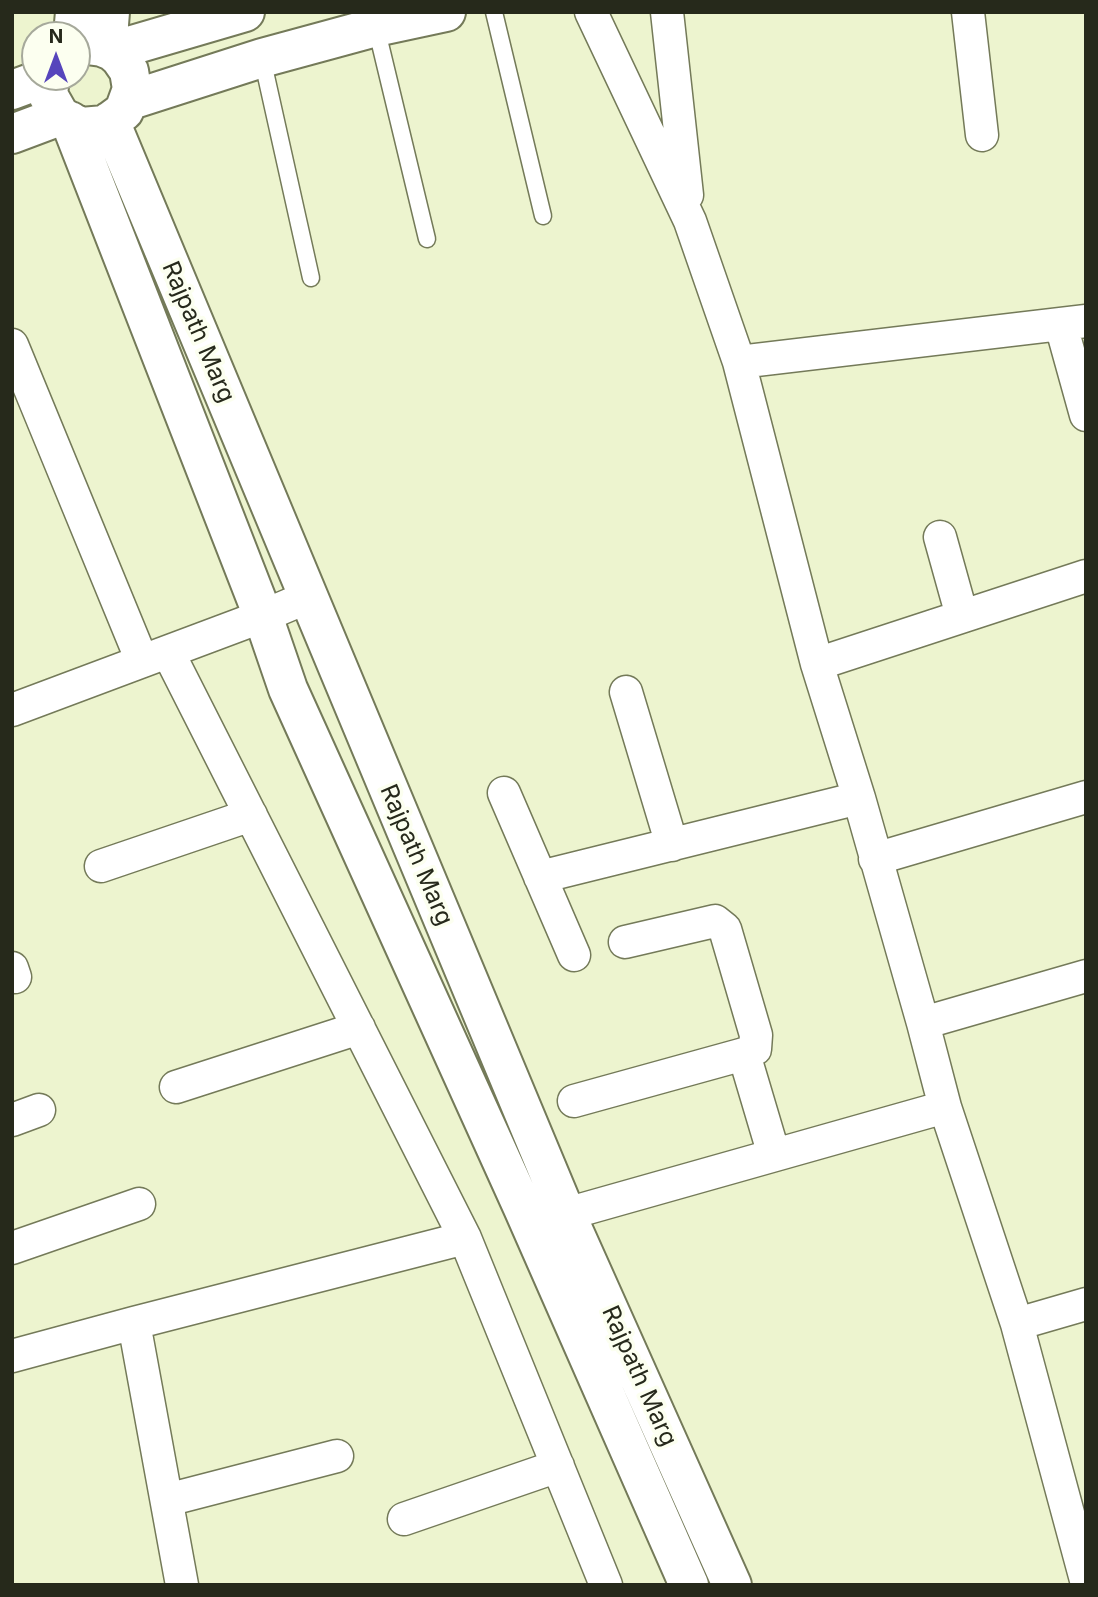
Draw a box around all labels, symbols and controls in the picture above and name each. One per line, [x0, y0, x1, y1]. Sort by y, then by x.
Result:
north arrow [21, 21, 91, 91]
text: N [49, 25, 63, 48]
street label: Rajpath Marg [155, 257, 241, 407]
street label: Rajpath Marg [373, 780, 459, 930]
street label: Rajpath Marg [595, 1301, 683, 1451]

